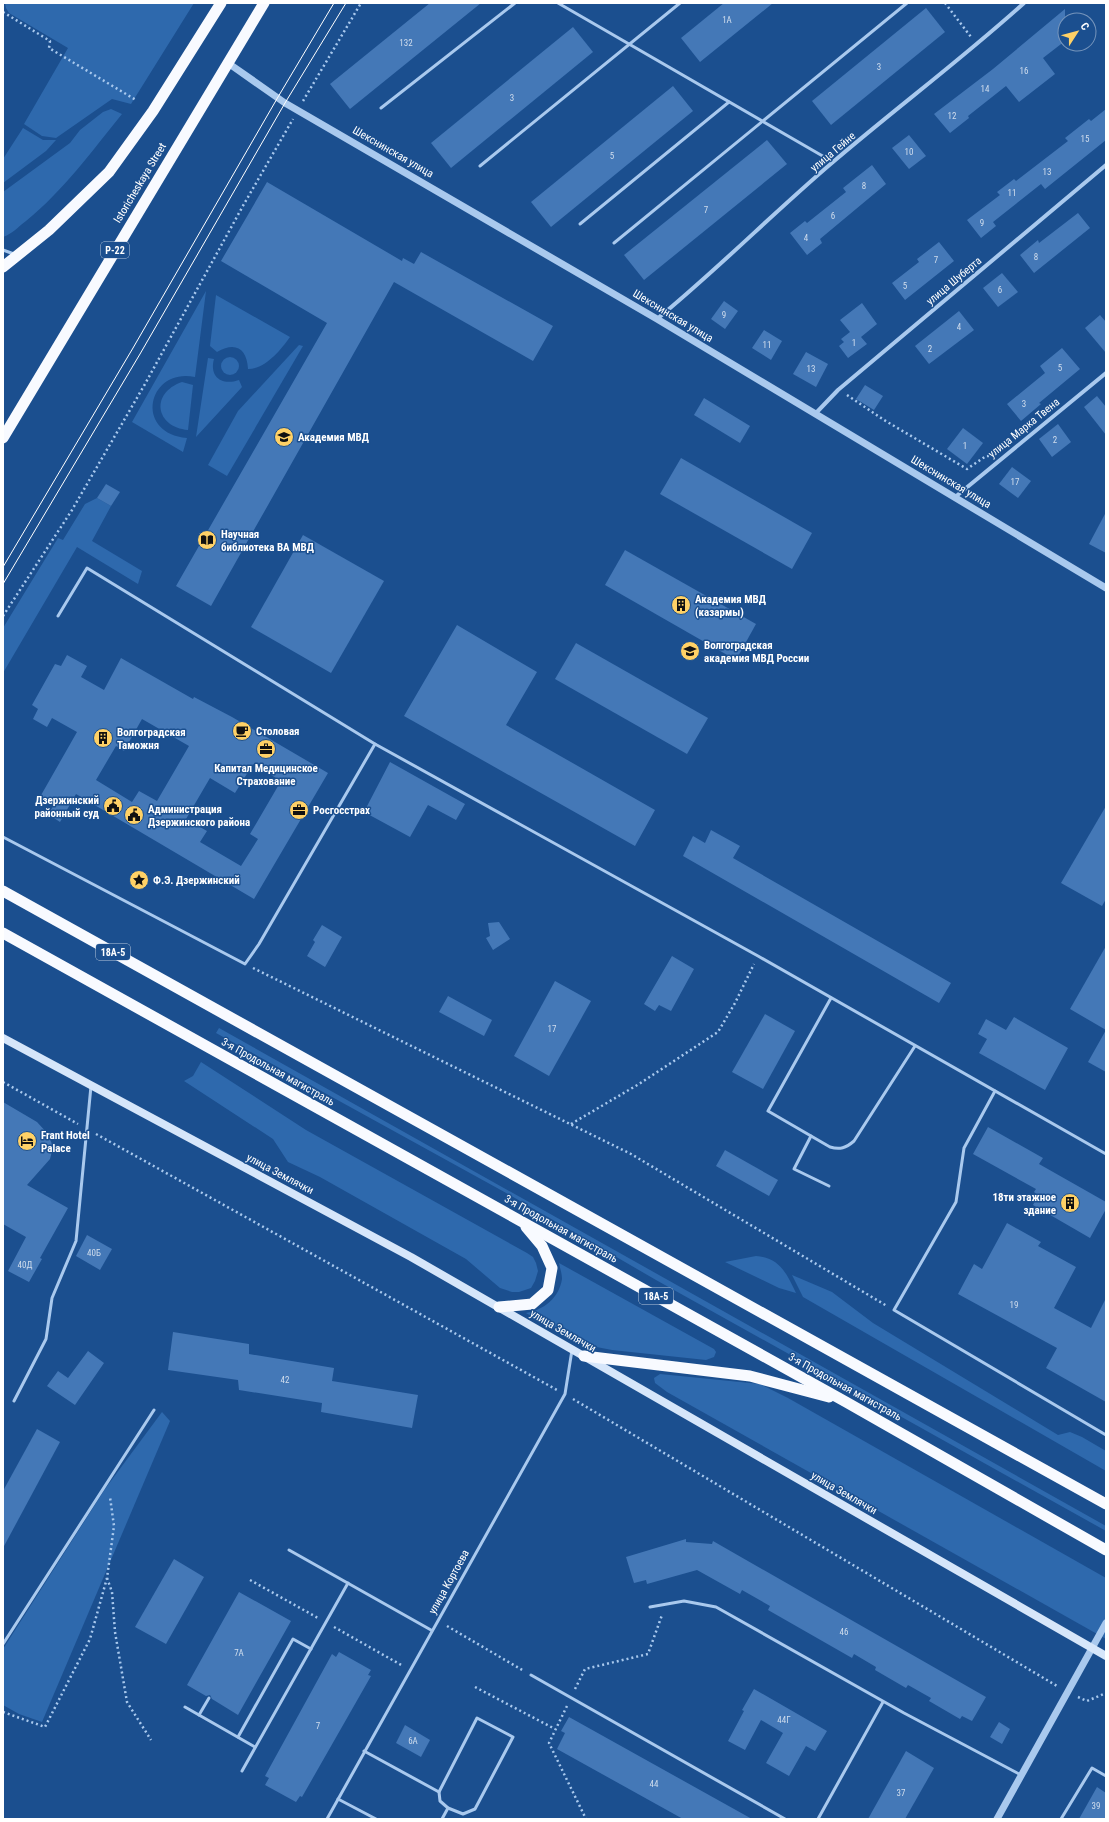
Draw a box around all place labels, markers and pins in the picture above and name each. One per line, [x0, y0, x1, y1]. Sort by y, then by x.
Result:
school or university icon: Академия МВД [273, 426, 295, 448]
place label: Академия МВД [298, 431, 370, 444]
place label: Научная библиотека ВА МВД [221, 528, 315, 554]
library icon: Научная библиотека ВА МВД [196, 529, 218, 551]
place label: Академия МВД (казармы) [695, 593, 767, 619]
building icon: Академия МВД (казармы) [670, 594, 692, 616]
place label: Волгоградская академия МВД России [704, 639, 809, 665]
school or university icon: Волгоградская академия МВД России [679, 640, 701, 662]
cafe icon: Столовая [231, 720, 253, 742]
place label: Столовая [256, 725, 300, 738]
place label: Волгоградская Таможня [117, 726, 186, 752]
building icon: Волгоградская Таможня [92, 727, 114, 749]
office icon: Капитал Медицинское Страхование [255, 738, 277, 760]
place label: Капитал Медицинское Страхование [214, 762, 318, 788]
place label: Дзержинский районный суд [34, 794, 99, 820]
public building icon: Дзержинский районный суд [102, 795, 124, 817]
office icon: Росгосстрах [288, 799, 310, 821]
place label: Администрация Дзержинского района [148, 803, 250, 829]
public building icon: Администрация Дзержинского района [123, 804, 145, 826]
place label: Росгосстрах [313, 804, 370, 817]
place icon: Ф.Э. Дзержинский [128, 869, 150, 891]
place label: Ф.Э. Дзержинский [153, 874, 240, 887]
place label: Frant Hotel Palace [41, 1129, 90, 1155]
hotel icon: Frant Hotel Palace [16, 1130, 38, 1152]
place label: 18ти этажное здание [993, 1191, 1056, 1217]
building icon: 18ти этажное здание [1059, 1192, 1081, 1214]

